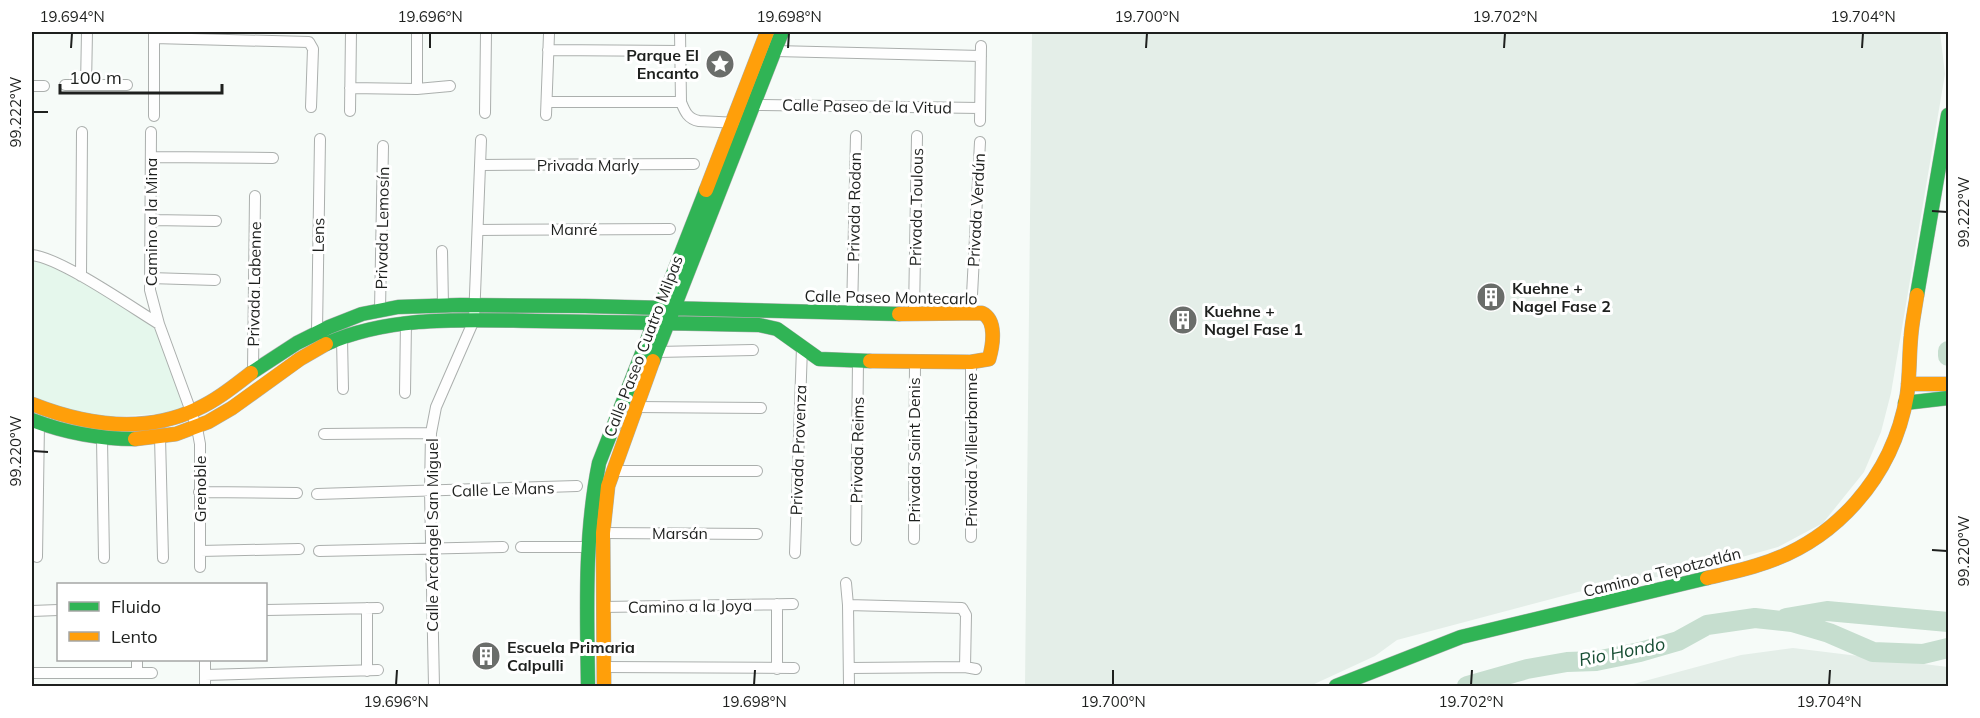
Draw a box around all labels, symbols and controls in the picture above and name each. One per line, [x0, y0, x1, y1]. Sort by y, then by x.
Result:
text: 19.694°N [39, 7, 105, 26]
text: 19.696°N [397, 7, 463, 26]
text: 19.698°N [756, 7, 822, 26]
text: 19.700°N [1114, 7, 1180, 26]
text: 19.702°N [1472, 7, 1538, 26]
text: 19.704°N [1830, 7, 1896, 26]
place label: Parque El Encanto [626, 45, 699, 83]
place icon: Parque El Encanto [704, 48, 736, 80]
scale bar [60, 57, 222, 95]
text: 100 m [69, 66, 122, 89]
text: 99.222°W [6, 76, 25, 147]
street label: Calle Paseo de la Vitud [782, 95, 952, 117]
street label: Privada Toulous [905, 148, 927, 266]
street label: Privada Rodan [843, 152, 865, 262]
street label: Privada Verdún [963, 153, 989, 267]
street label: Privada Marly [537, 155, 640, 175]
street label: Camino a la Mina [141, 158, 161, 286]
street label: Privada Lemosín [371, 166, 393, 290]
text: 99.222°W [1954, 176, 1973, 247]
street label: Lens [308, 217, 328, 253]
street label: Manré [550, 219, 598, 239]
street label: Privada Labenne [243, 221, 265, 347]
street label: Calle Paseo Cuatro Milpas [599, 252, 687, 440]
place label: Kuehne + Nagel Fase 2 [1512, 278, 1611, 316]
building icon: Kuehne + Nagel Fase 2 [1475, 281, 1507, 313]
street label: Calle Paseo Montecarlo [804, 285, 978, 309]
place label: Kuehne + Nagel Fase 1 [1204, 301, 1303, 339]
building icon: Kuehne + Nagel Fase 1 [1167, 304, 1199, 336]
street label: Privada Villeurbanne [961, 373, 981, 527]
street label: Privada Saint Denis [904, 377, 924, 523]
street label: Privada Provenza [786, 384, 810, 516]
street label: Privada Reims [846, 396, 868, 503]
text: 99.220°W [6, 415, 25, 486]
street label: Calle Arcángel San Miguel [422, 438, 442, 632]
street label: Grenoble [190, 456, 210, 522]
street label: Calle Le Mans [451, 477, 555, 501]
text: 99.220°W [1954, 515, 1973, 586]
street label: Marsán [652, 523, 708, 543]
street label: Camino a Tepotzotlán [1581, 543, 1743, 601]
legend [57, 583, 267, 661]
text: Fluido [111, 595, 161, 618]
street label: Camino a la Joya [628, 595, 752, 617]
text: Lento [111, 625, 158, 648]
water label: Rio Hondo [1577, 632, 1667, 671]
place label: Escuela Primaria Calpulli [507, 637, 635, 675]
building icon: Escuela Primaria Calpulli [470, 640, 502, 672]
text: 19.696°N [363, 692, 429, 711]
text: 19.698°N [721, 692, 787, 711]
text: 19.700°N [1080, 692, 1146, 711]
text: 19.702°N [1438, 692, 1504, 711]
text: 19.704°N [1796, 692, 1862, 711]

